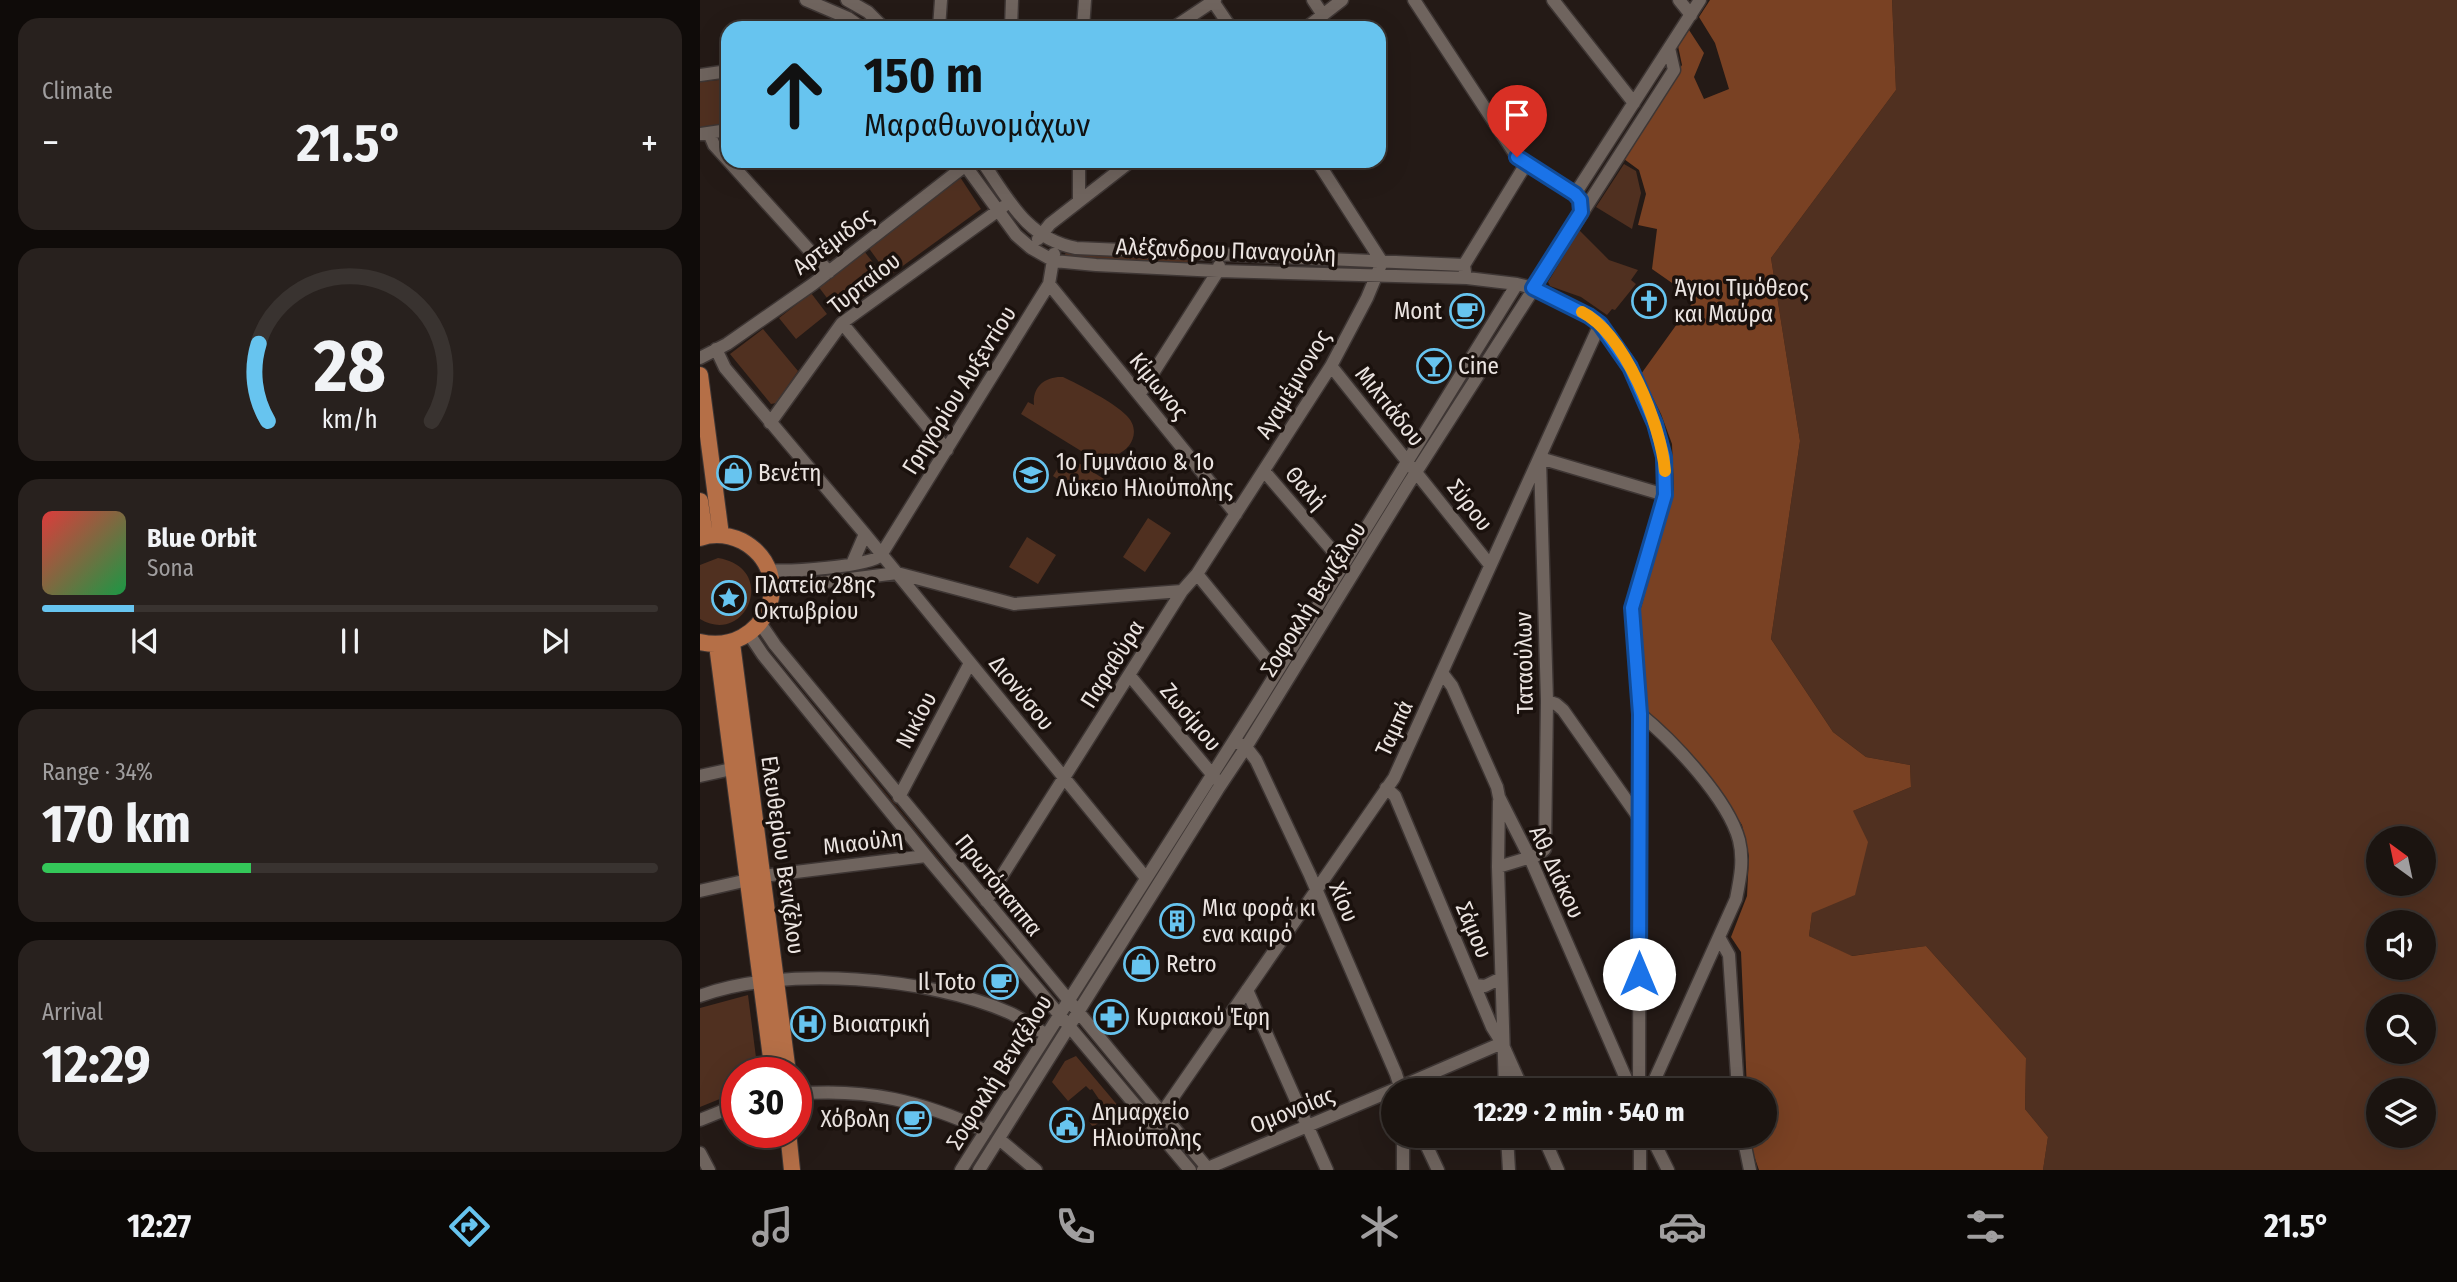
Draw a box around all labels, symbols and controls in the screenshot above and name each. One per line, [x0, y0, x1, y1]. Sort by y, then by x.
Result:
text: 150 m [864, 46, 983, 105]
icon: ahead [749, 49, 840, 140]
text: Climate [42, 77, 113, 105]
pin [1487, 85, 1547, 157]
icon: arrive [1498, 96, 1536, 134]
text: Μαραθωνομάχων [864, 106, 1090, 144]
text: 21.5° [296, 112, 403, 175]
text: − [42, 120, 59, 166]
text: + [641, 120, 658, 166]
street label: Αρτέμιδος [787, 201, 879, 280]
street label: Αλέξανδρου Παναγούλη [1115, 232, 1337, 268]
street label: Τυρταίου [822, 246, 906, 320]
place label: Άγιοι Τιμόθεος και Μαύρα [1674, 274, 1809, 328]
church icon: Άγιοι Τιμόθεος και Μαύρα [1630, 282, 1668, 320]
cafe icon: Mont [1448, 292, 1486, 330]
place label: Mont [1394, 297, 1442, 325]
street label: Γρηγορίου Αυξεντίου [896, 301, 1022, 479]
text: 28 [313, 323, 386, 410]
street label: Αγαμέμνονος [1250, 324, 1337, 444]
street label: Κίμωνος [1124, 347, 1195, 425]
bar icon: Cine [1415, 347, 1453, 385]
place label: Cine [1458, 352, 1499, 380]
street label: Μιλτιάδου [1349, 360, 1431, 452]
text: km/h [322, 404, 378, 434]
place label: 1ο Γυμνάσιο & 1ο Λύκειο Ηλιούπολης [1056, 448, 1233, 502]
shop icon: Βενέτη [715, 454, 753, 492]
school or university icon: 1ο Γυμνάσιο & 1ο Λύκειο Ηλιούπολης [1012, 456, 1050, 494]
place label: Βενέτη [758, 459, 822, 487]
street label: Θαλή [1279, 460, 1333, 516]
street label: Σύρου [1441, 474, 1499, 536]
street label: Σοφοκλή Βενιζέλου [1254, 516, 1372, 682]
text: Blue Orbit [147, 523, 257, 554]
text: Sona [147, 554, 194, 582]
place label: Πλατεία 28ης Οκτωβρίου [754, 571, 876, 625]
place icon: Πλατεία 28ης Οκτωβρίου [710, 579, 748, 617]
street label: Ταταούλων [1509, 612, 1539, 714]
street label: Παραθύρα [1074, 615, 1150, 713]
icon: previous [126, 622, 164, 660]
icon: pause [331, 622, 369, 660]
icon: next [536, 622, 574, 660]
street label: Διονύσου [983, 650, 1061, 736]
street label: Ζωσίμου [1154, 677, 1228, 757]
street label: Νικίου [889, 687, 943, 753]
street label: Ταμπά [1369, 696, 1419, 760]
street label: Ελευθερίου Βενιζέλου [755, 754, 811, 956]
text: Range · 34% [42, 758, 153, 786]
text: 170 km [42, 793, 191, 856]
street label: Αθ. Διάκου [1523, 821, 1591, 923]
street label: Μιαούλη [821, 823, 905, 861]
north arrow [2366, 826, 2436, 896]
map controls [2366, 826, 2436, 1148]
street label: Πρωτόπαππα [949, 828, 1049, 942]
street label: Χίου [1323, 878, 1365, 926]
place label: Μια φορά κι ενα καιρό [1202, 894, 1316, 948]
street label: Σάμου [1450, 898, 1498, 962]
building icon: Μια φορά κι ενα καιρό [1158, 902, 1196, 940]
button: sound [2366, 910, 2436, 980]
position arrow [1602, 937, 1676, 1011]
shop icon: Retro [1122, 945, 1160, 983]
place label: Retro [1166, 950, 1217, 978]
cafe icon: Il Toto [982, 963, 1020, 1001]
place label: Il Toto [918, 968, 976, 996]
street label: Σοφοκλή Βενιζέλου [940, 989, 1058, 1155]
button: search [2366, 994, 2436, 1064]
text: Arrival [42, 998, 103, 1026]
pharmacy icon: Κυριακού Έφη [1092, 998, 1130, 1036]
place label: Κυριακού Έφη [1136, 1003, 1270, 1031]
hospital icon: Βιοιατρική [789, 1005, 827, 1043]
place label: Βιοιατρική [832, 1010, 930, 1038]
text: 12:29 [42, 1033, 151, 1096]
speed limit sign: 30 [721, 1057, 812, 1148]
button: layers [2366, 1078, 2436, 1148]
street label: Ομονοίας [1246, 1080, 1338, 1140]
text: 12:29 · 2 min · 540 m [1473, 1097, 1685, 1128]
place label: Δημαρχείο Ηλιούπολης [1092, 1098, 1202, 1152]
cafe icon: Χόβολη [895, 1100, 933, 1138]
place label: Χόβολη [820, 1105, 890, 1133]
public building icon: Δημαρχείο Ηλιούπολης [1048, 1106, 1086, 1144]
icon: directions [445, 1202, 494, 1251]
icon: music [748, 1202, 797, 1251]
icon: phone [1051, 1202, 1100, 1251]
icon: climate [1355, 1202, 1404, 1251]
icon: car [1658, 1202, 1707, 1251]
icon: filters [1961, 1202, 2010, 1251]
text: 12:27 [127, 1207, 191, 1245]
text: 21.5° [2264, 1207, 2330, 1245]

